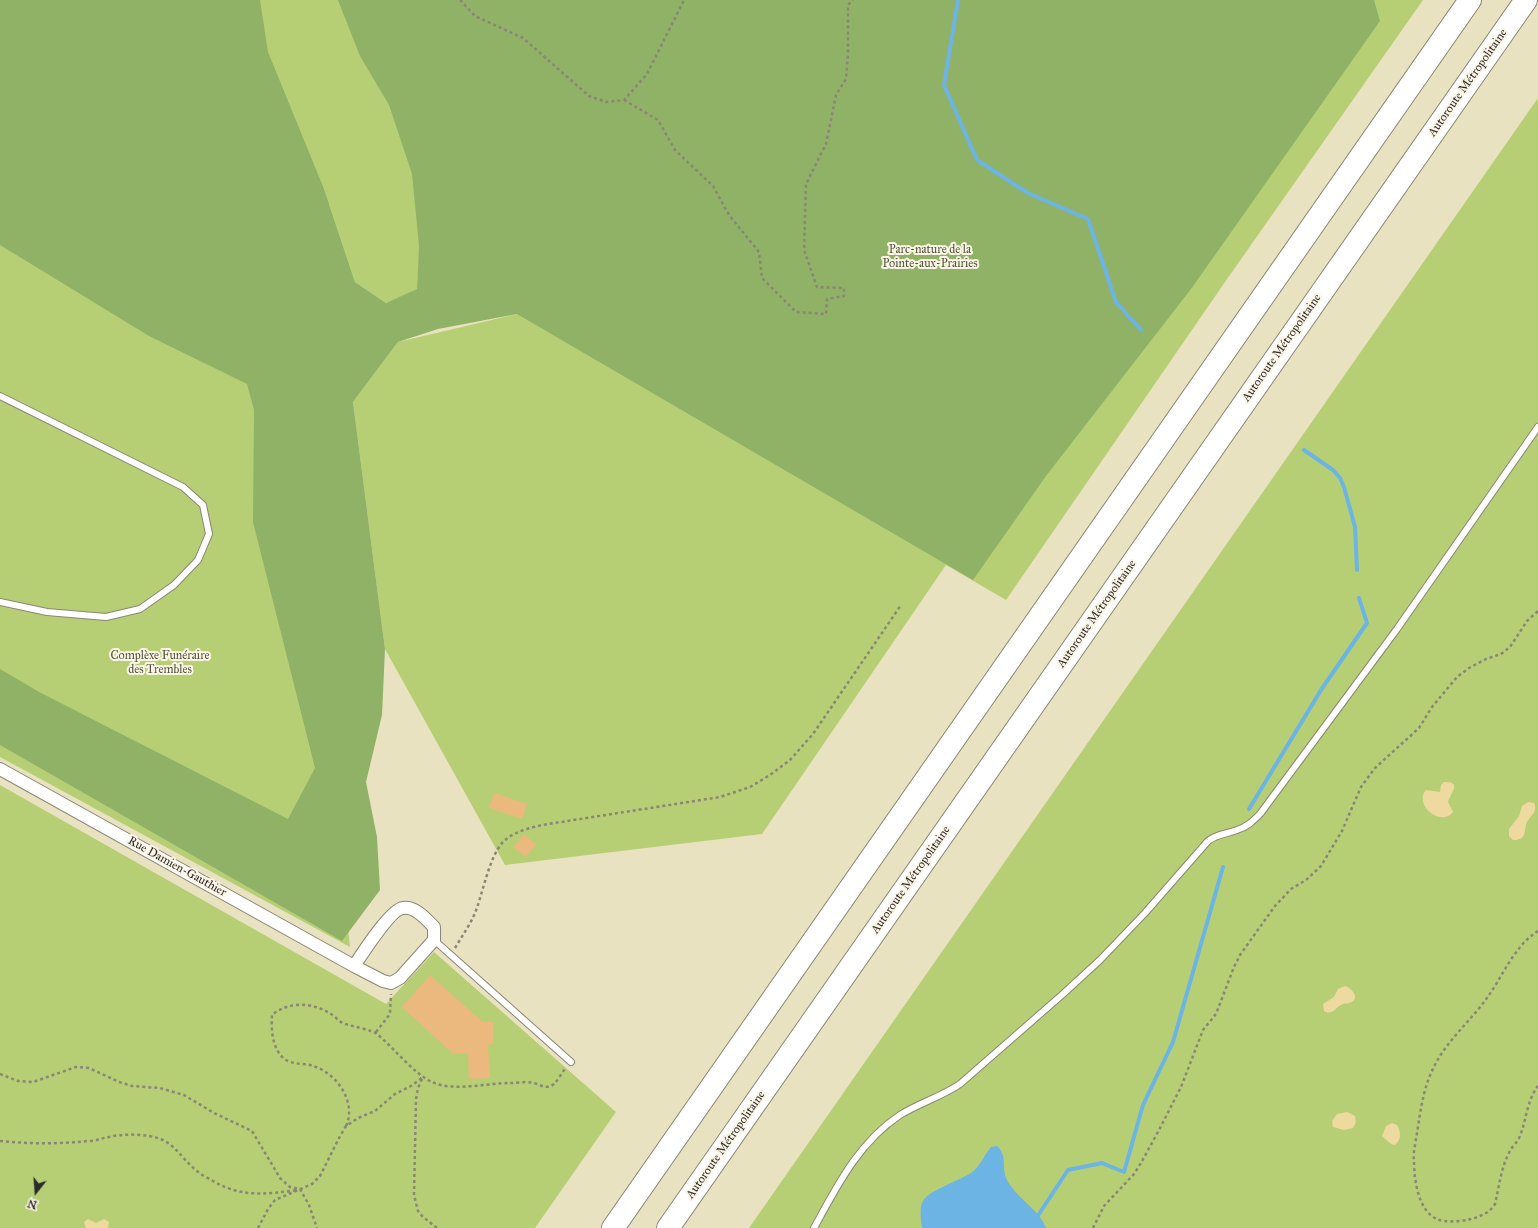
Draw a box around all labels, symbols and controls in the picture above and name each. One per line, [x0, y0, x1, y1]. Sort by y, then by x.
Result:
street label: Autoroute Métropolitaine [1425, 26, 1511, 140]
park label: Parc-nature de la Pointe-aux-Prairies [882, 243, 978, 271]
street label: Autoroute Métropolitaine [1239, 291, 1325, 405]
street label: Autoroute Métropolitaine [1054, 557, 1140, 671]
park label: Complèxe Funéraire des Trembles [110, 649, 210, 677]
street label: Autoroute Métropolitaine [868, 823, 954, 937]
street label: Rue Damien-Gauthier [125, 834, 229, 900]
street label: Autoroute Métropolitaine [683, 1088, 769, 1202]
north arrow [16, 1172, 56, 1212]
text: N [26, 1196, 39, 1212]

